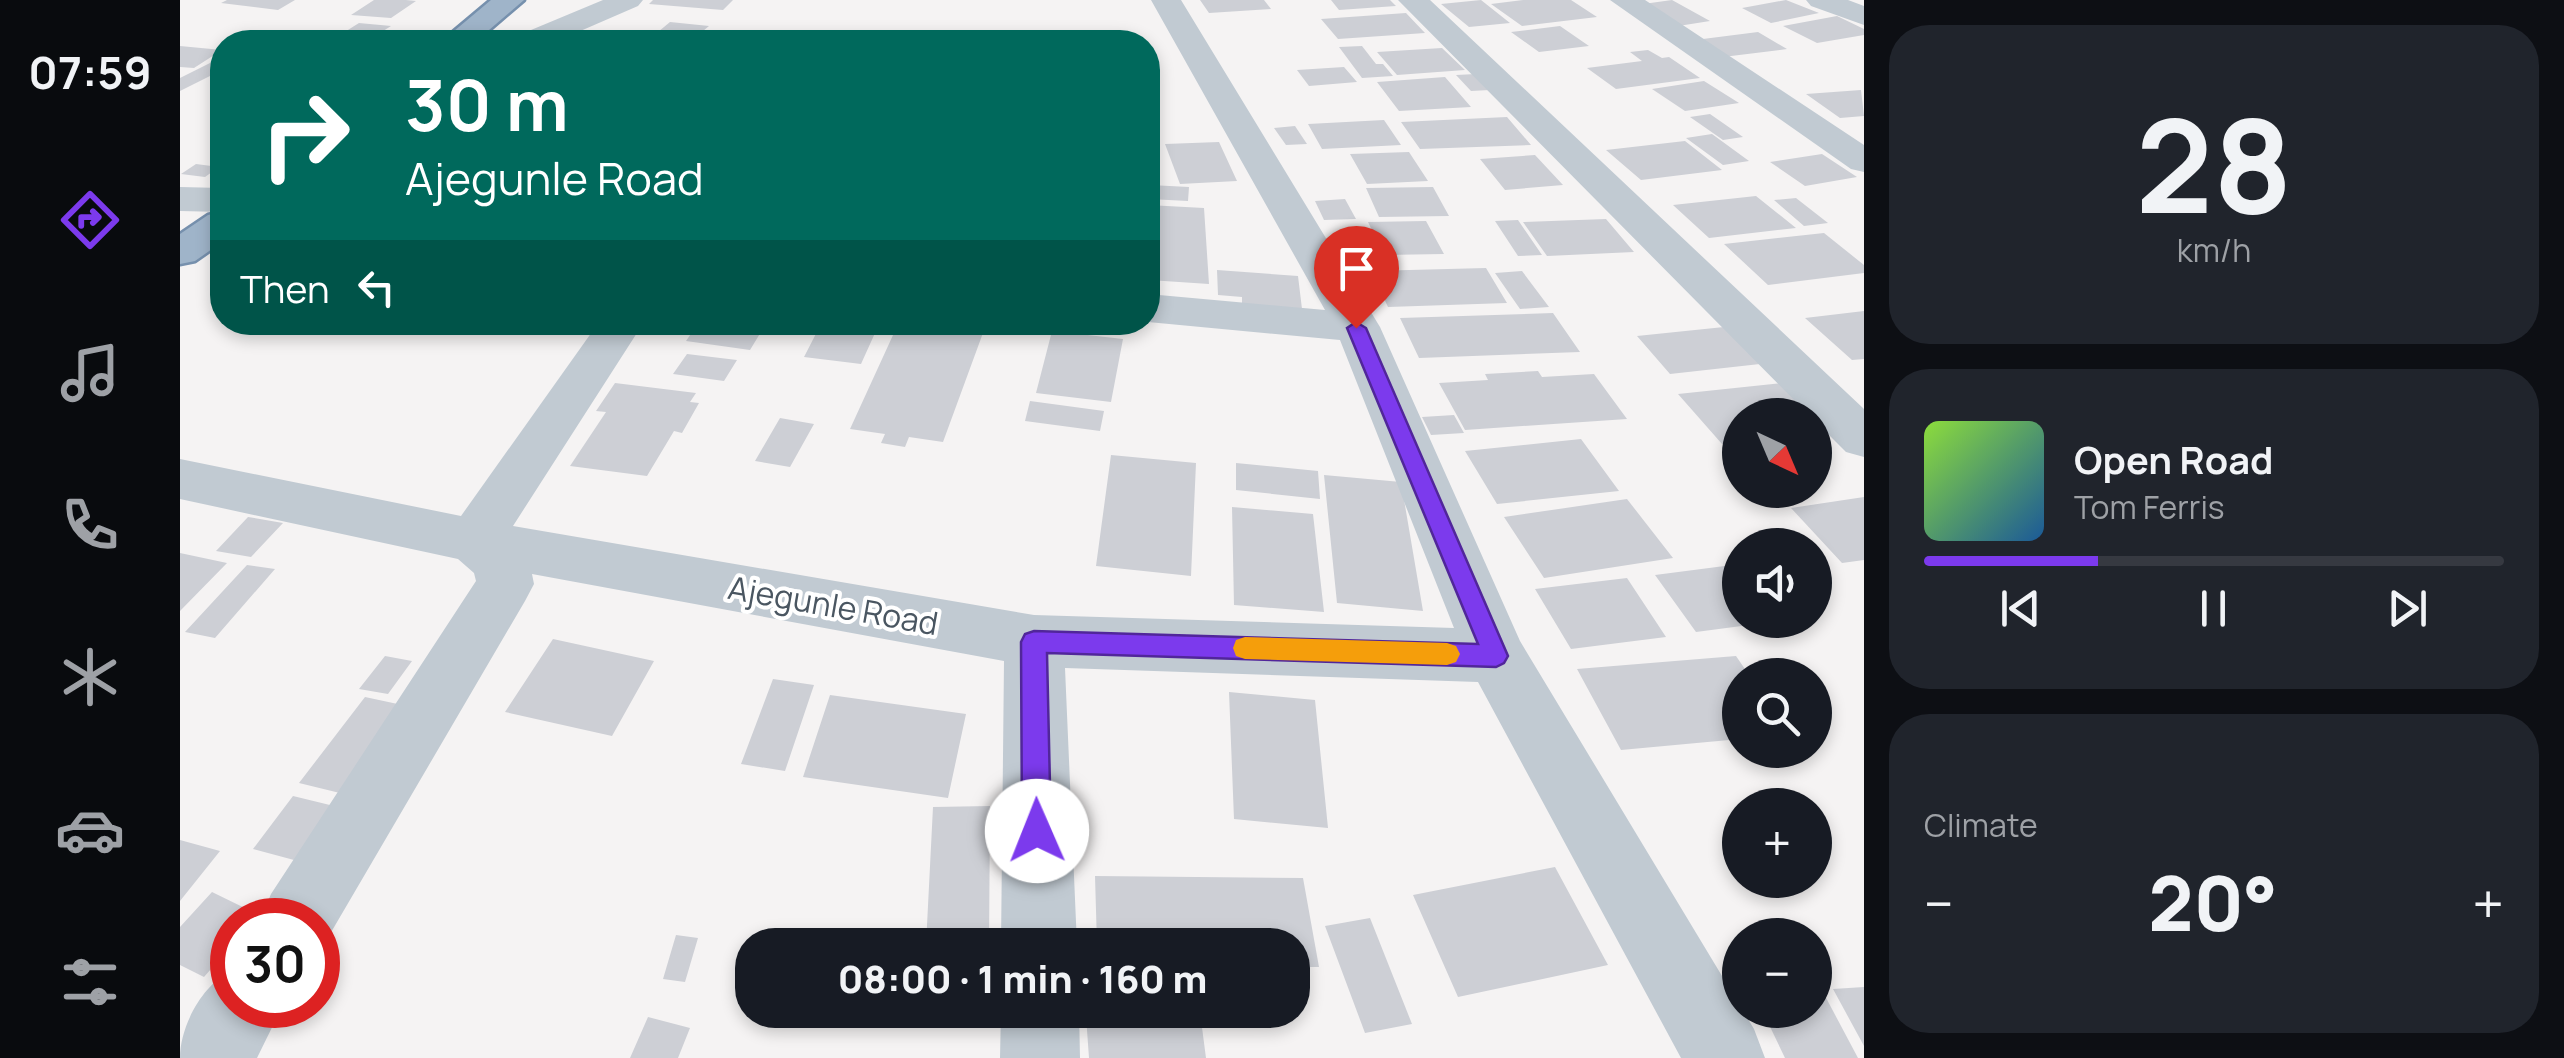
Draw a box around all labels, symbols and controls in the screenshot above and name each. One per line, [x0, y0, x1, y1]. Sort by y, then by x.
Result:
text: 07:59 [28, 41, 152, 103]
text: 30 m [405, 56, 569, 152]
icon: right [240, 70, 370, 200]
text: 28 [2135, 74, 2293, 252]
text: Ajegunle Road [405, 147, 704, 209]
icon: directions [55, 185, 125, 255]
pin [1314, 226, 1399, 329]
text: km/h [2177, 228, 2251, 272]
icon: arrive [1329, 241, 1384, 296]
icon: left [349, 260, 404, 315]
text: Then [240, 262, 329, 314]
icon: music [55, 338, 125, 408]
north arrow [1722, 398, 1832, 508]
map controls [1722, 398, 1832, 1028]
text: Open Road [2074, 433, 2273, 485]
text: Tom Ferris [2074, 485, 2225, 529]
icon: phone [55, 490, 125, 560]
button: sound [1722, 528, 1832, 638]
street label: Ajegunle Road [725, 565, 942, 645]
icon: previous [1993, 581, 2048, 636]
icon: pause [2186, 581, 2241, 636]
icon: next [2380, 581, 2435, 636]
icon: climate [55, 642, 125, 712]
button: search [1722, 658, 1832, 768]
position arrow [985, 779, 1089, 883]
button: + [1722, 788, 1832, 898]
icon: car [55, 795, 125, 865]
text: Climate [1924, 803, 2038, 847]
text: 20° [2148, 851, 2278, 954]
text: − [1924, 865, 1954, 941]
text: + [2472, 865, 2504, 941]
speed limit sign: 30 [210, 898, 340, 1028]
button: − [1722, 918, 1832, 1028]
icon: filters [55, 947, 125, 1017]
text: 08:00 · 1 min · 160 m [838, 952, 1207, 1004]

